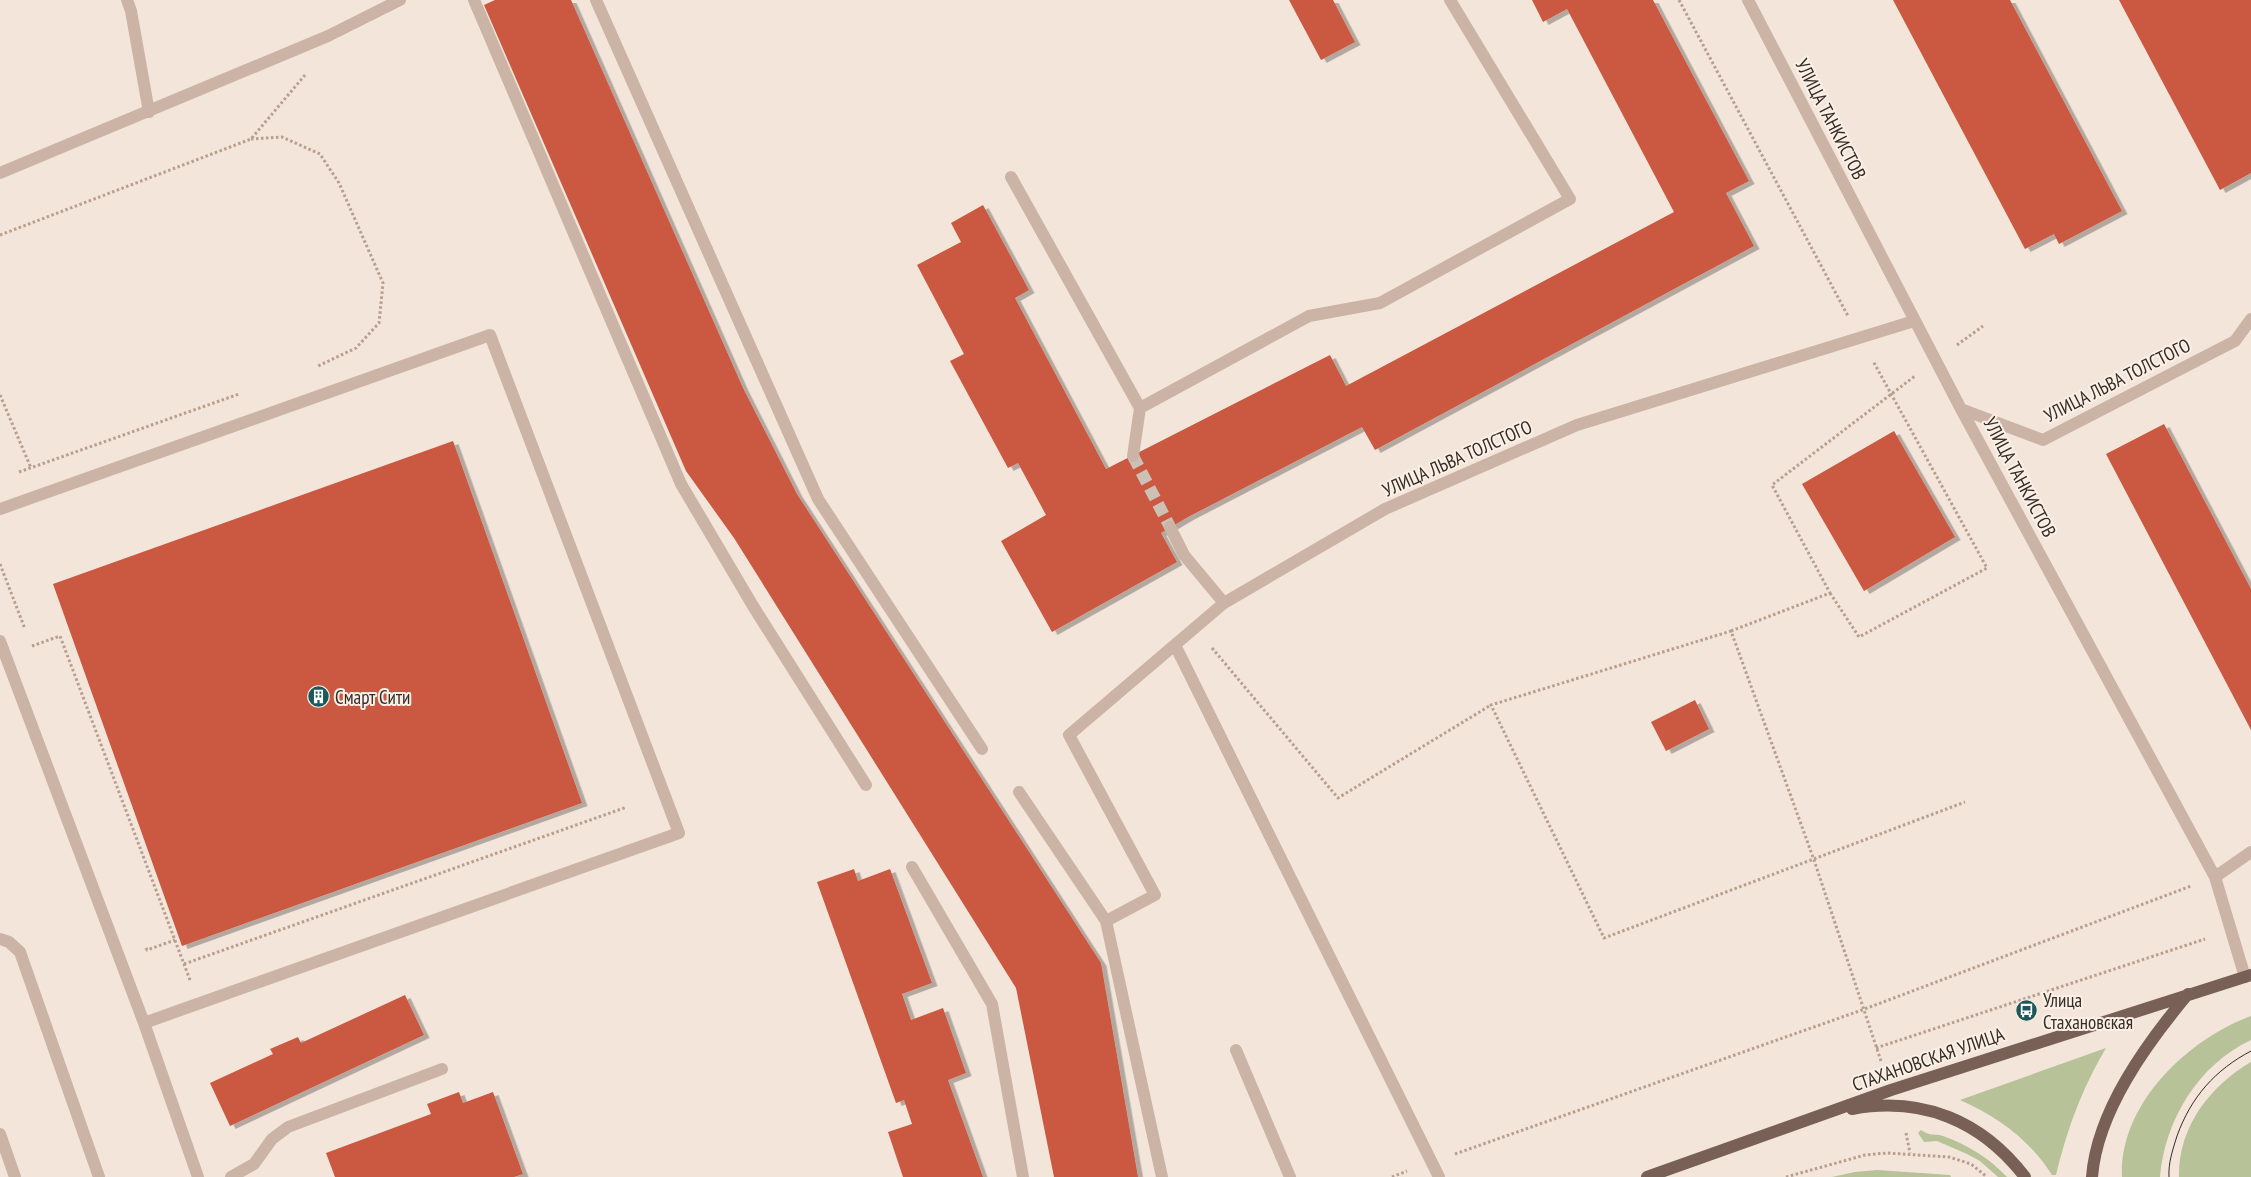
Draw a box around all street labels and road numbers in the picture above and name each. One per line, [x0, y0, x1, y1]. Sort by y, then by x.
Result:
street label: УЛИЦА ТАНКИСТОВ [1790, 55, 1872, 183]
street label: УЛИЦА ЛЬВА ТОЛСТОГО [2040, 333, 2194, 427]
street label: УЛИЦА ТАНКИСТОВ [1978, 413, 2062, 541]
street label: УЛИЦА ЛЬВА ТОЛСТОГО [1379, 414, 1535, 502]
street label: СТАХАНОВСКАЯ УЛИЦА [1849, 1022, 2007, 1096]

